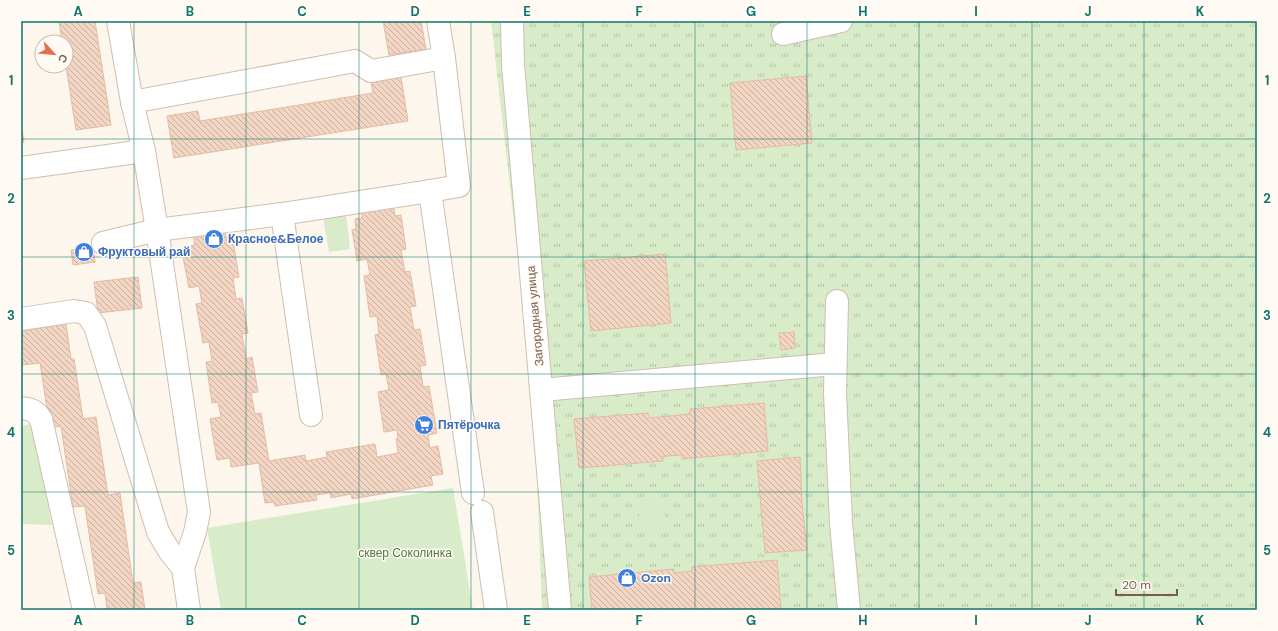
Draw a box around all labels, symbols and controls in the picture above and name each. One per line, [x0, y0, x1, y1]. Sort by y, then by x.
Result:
text: A [73, 3, 83, 20]
text: B [186, 3, 194, 20]
text: C [297, 3, 307, 20]
text: D [410, 3, 420, 20]
text: E [523, 3, 531, 20]
text: F [635, 3, 643, 20]
text: G [746, 3, 756, 20]
text: H [858, 3, 868, 20]
text: I [974, 3, 978, 20]
text: J [1084, 3, 1092, 20]
text: K [1196, 3, 1205, 20]
north arrow [34, 34, 74, 74]
text: С [55, 52, 71, 65]
text: 1 [9, 72, 13, 89]
text: 1 [1265, 72, 1269, 89]
text: 2 [7, 190, 15, 207]
text: 2 [1263, 190, 1271, 207]
shop icon: Красное&Белое [203, 228, 225, 250]
place label: Красное&Белое [228, 231, 324, 247]
shop icon: Фруктовый рай [73, 241, 95, 263]
place label: Фруктовый рай [98, 244, 190, 260]
street label: Загородная улица [523, 265, 547, 367]
text: 3 [7, 307, 15, 324]
text: 3 [1263, 307, 1271, 324]
supermarket icon: Пятёрочка [413, 414, 435, 436]
place label: Пятёрочка [438, 417, 501, 433]
text: 4 [7, 424, 15, 441]
text: 4 [1263, 424, 1271, 441]
text: 5 [7, 542, 15, 559]
text: 5 [1263, 542, 1271, 559]
park label: сквер Соколинка [358, 545, 452, 561]
shop icon: Ozon [616, 567, 638, 589]
place label: Ozon [641, 570, 671, 586]
scale bar [1116, 571, 1177, 597]
text: 20 m [1122, 577, 1151, 593]
text: A [73, 612, 83, 629]
text: B [186, 612, 194, 629]
text: C [297, 612, 307, 629]
text: D [410, 612, 420, 629]
text: E [523, 612, 531, 629]
text: F [635, 612, 643, 629]
text: G [746, 612, 756, 629]
text: H [858, 612, 868, 629]
text: I [974, 612, 978, 629]
text: J [1084, 612, 1092, 629]
text: K [1196, 612, 1205, 629]

